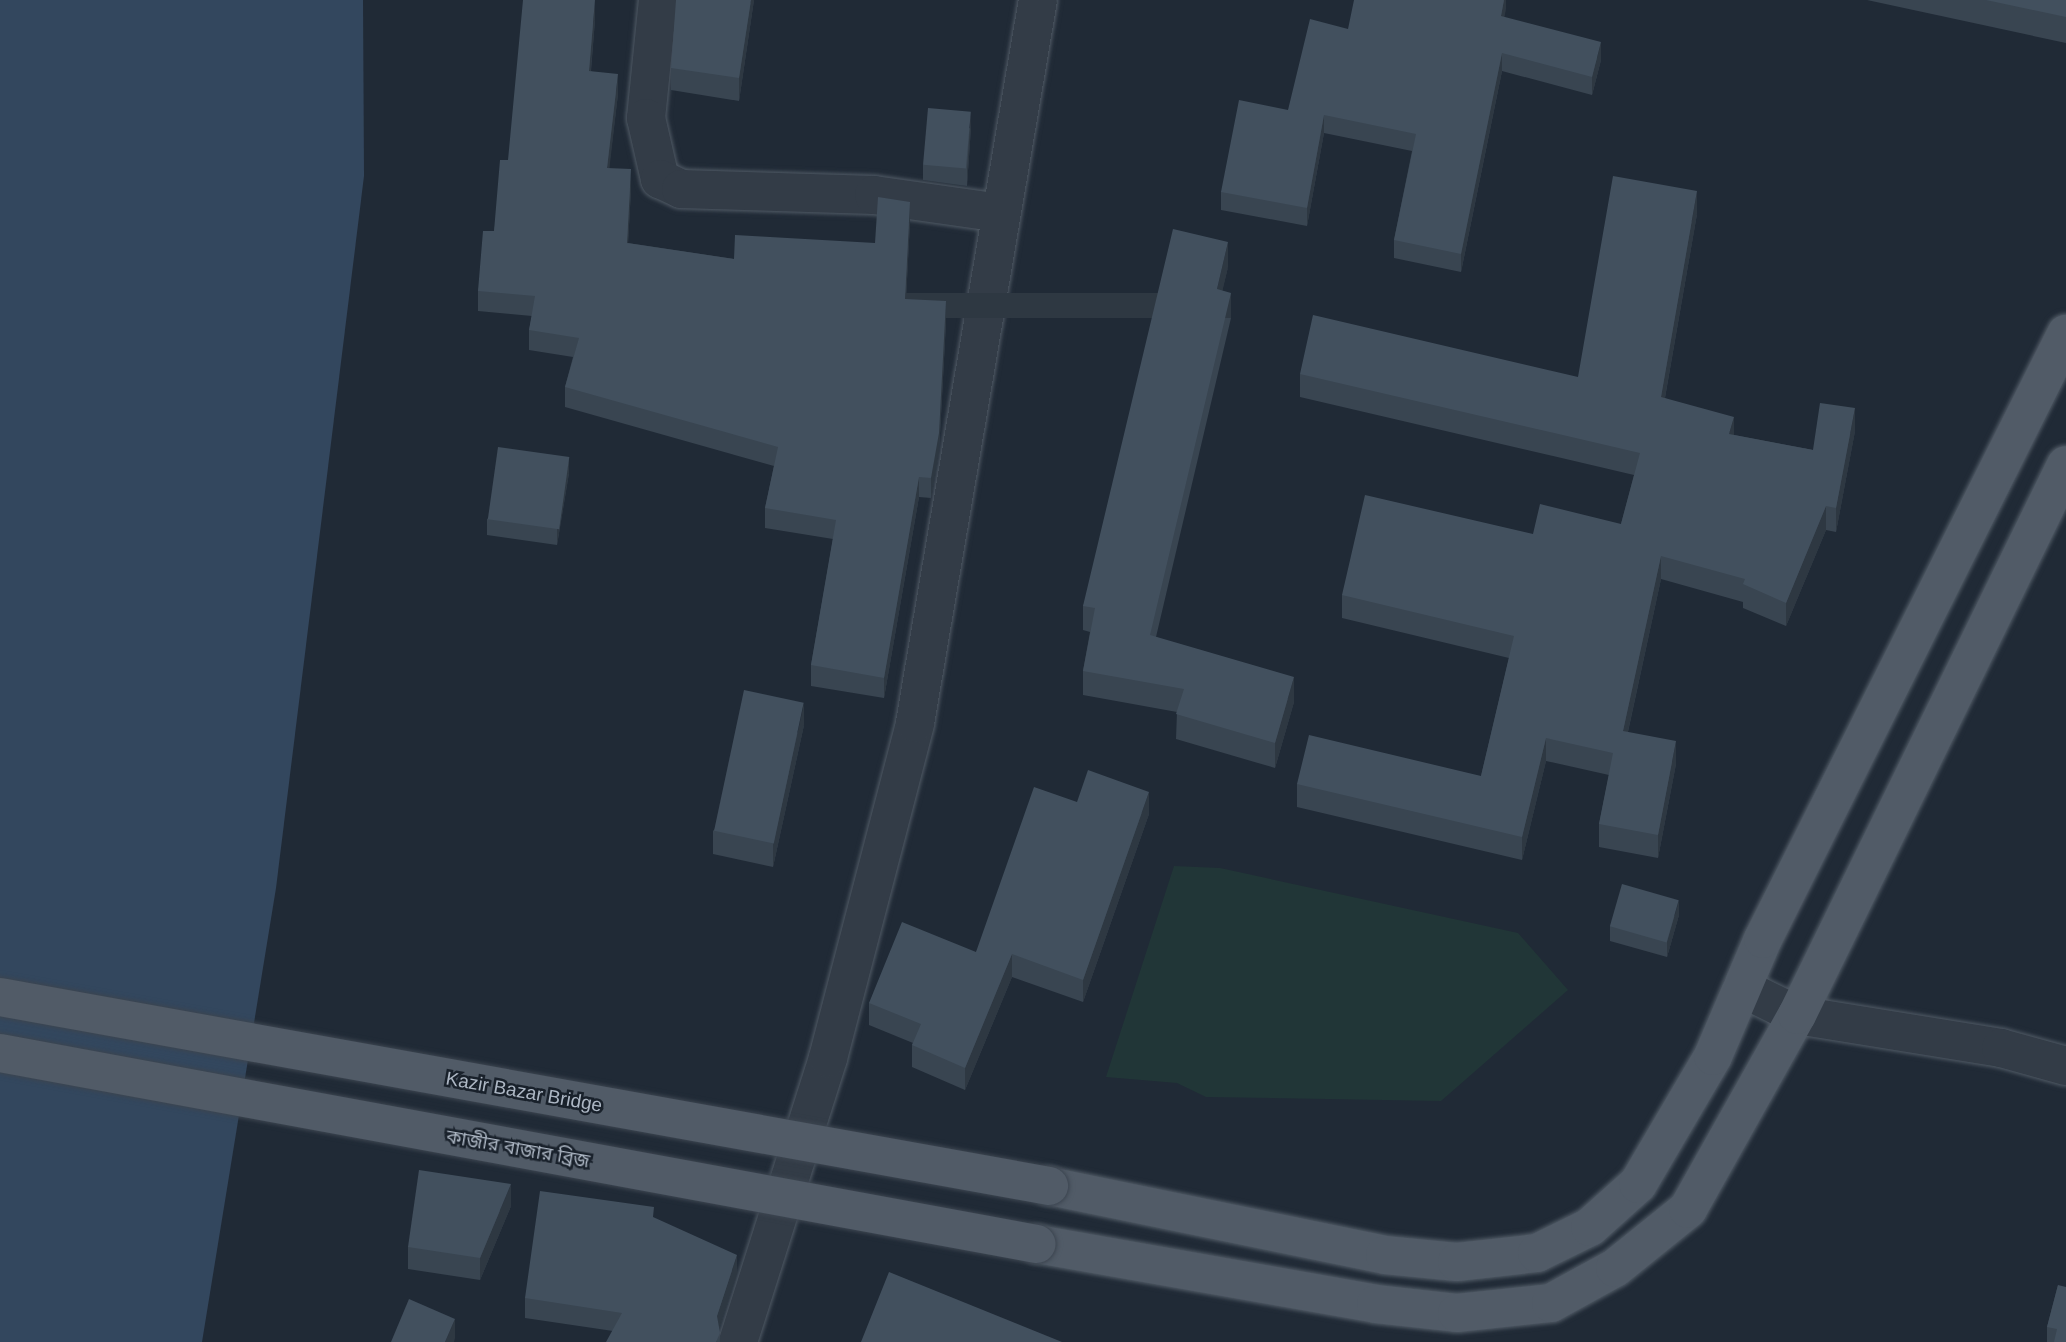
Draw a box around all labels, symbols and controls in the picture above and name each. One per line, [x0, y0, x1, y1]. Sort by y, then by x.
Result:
street label: Kazir Bazar Bridge [444, 1067, 604, 1117]
street label: কাজীর বাজার ব্রিজ [444, 1125, 592, 1173]

